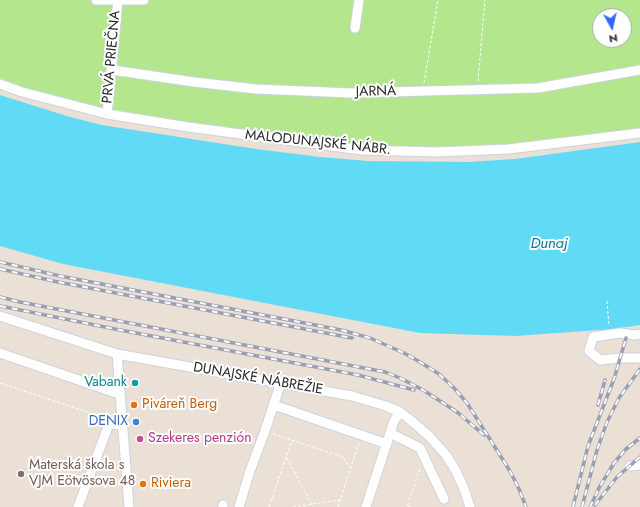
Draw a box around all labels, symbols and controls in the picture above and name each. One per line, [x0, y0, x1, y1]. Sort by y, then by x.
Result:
north arrow [592, 8, 632, 48]
street label: PRVÁ PRIEČNA [100, 10, 124, 104]
text: N [608, 30, 619, 47]
street label: JARNÁ [356, 83, 396, 101]
street label: MALODUNAJSKÉ NÁBR. [244, 127, 392, 159]
water label: Dunaj [530, 235, 568, 253]
street label: DUNAJSKÉ NÁBREŽIE [192, 359, 324, 399]
place label: Vabank [84, 375, 127, 391]
marker: Vabank [130, 378, 140, 388]
place label: Piváreň Berg [142, 397, 217, 413]
marker: Piváreň Berg [129, 400, 139, 410]
place label: DENIX [89, 414, 128, 430]
marker: DENIX [131, 417, 141, 427]
place label: Szekeres penzión [148, 431, 252, 447]
marker: Szekeres penzión [135, 434, 145, 444]
place label: Materská škola s VJM Eötvösova 48 [29, 458, 135, 490]
marker: Materská škola s VJM Eötvösova 48 [16, 469, 26, 479]
place label: Riviera [151, 476, 191, 492]
marker: Riviera [138, 479, 148, 489]

